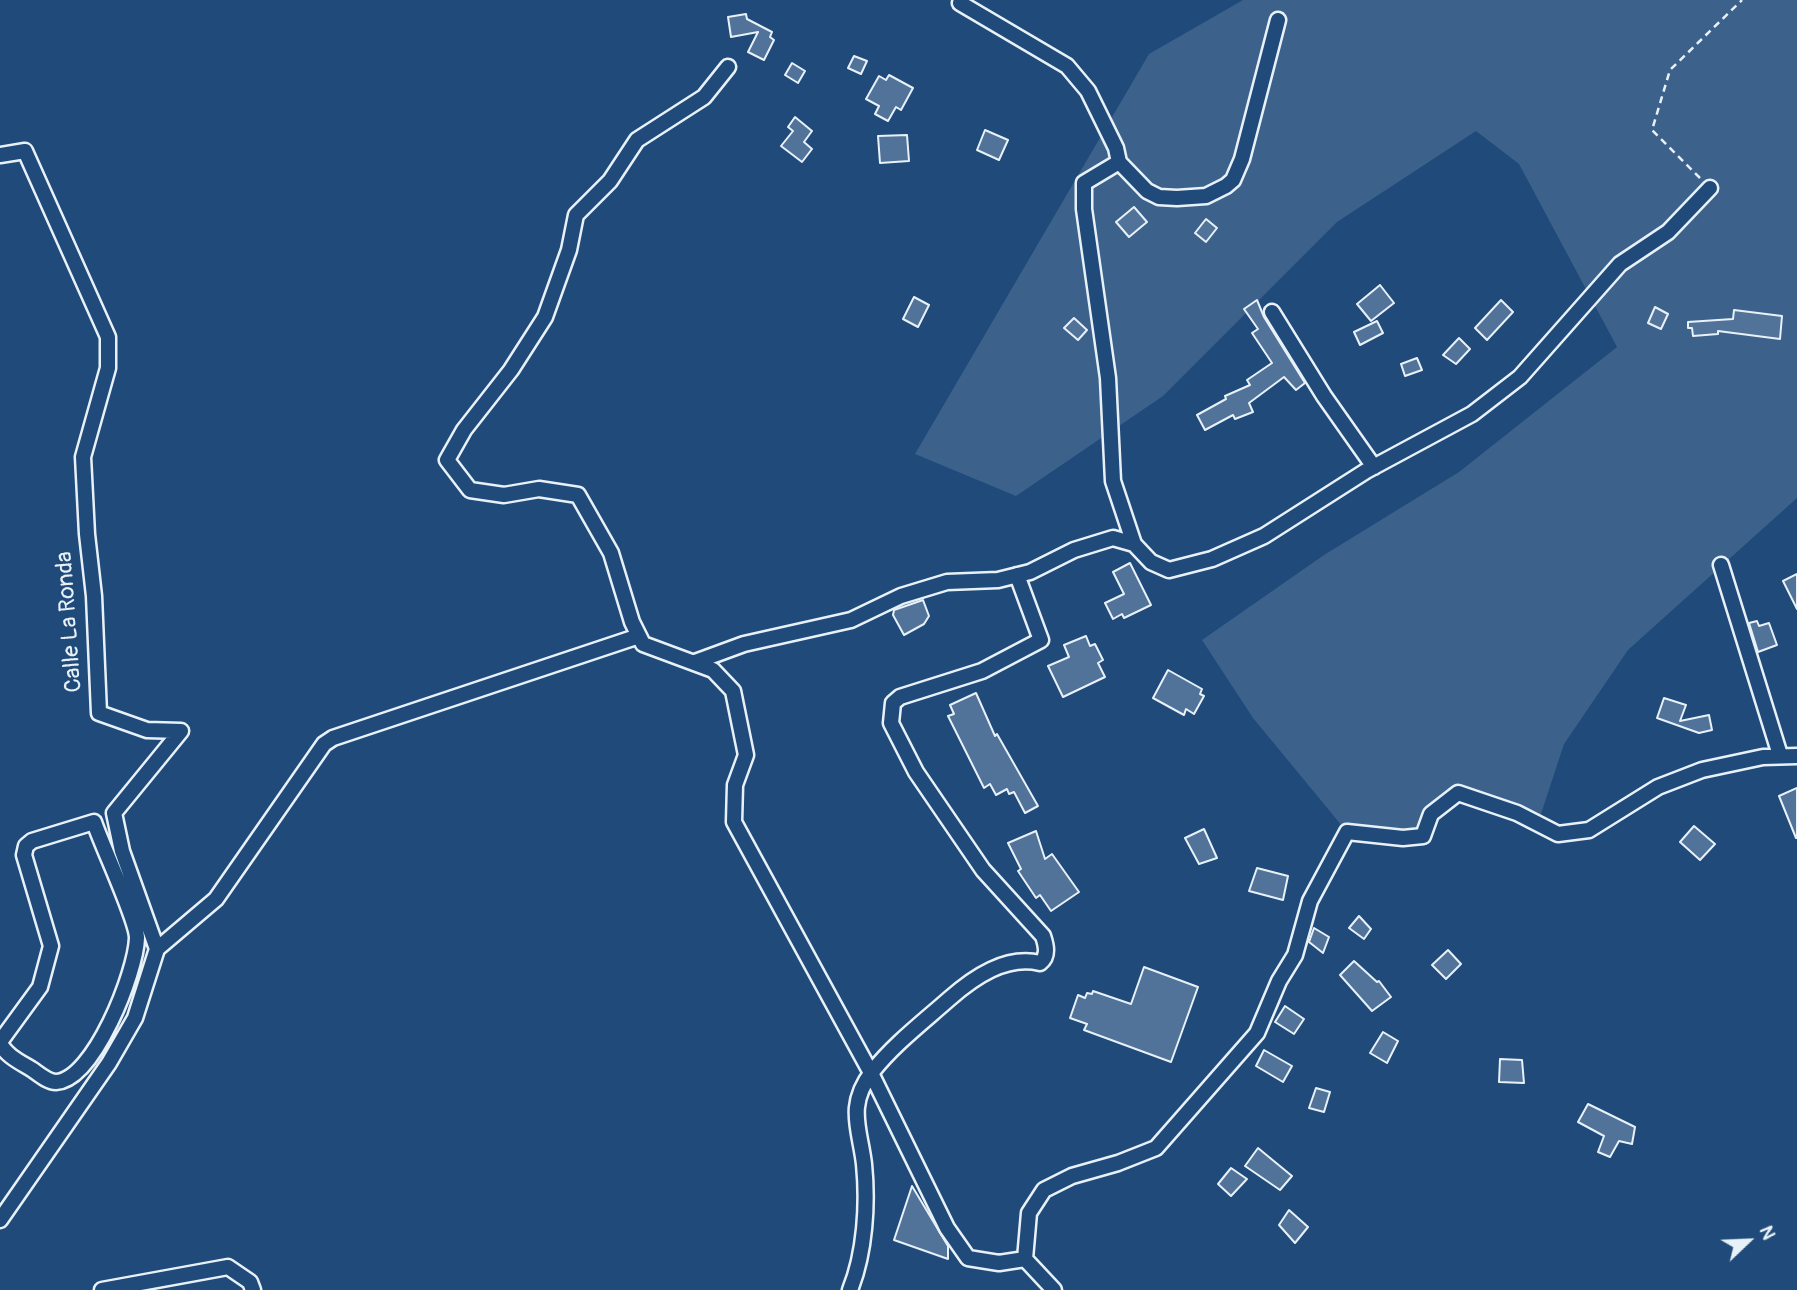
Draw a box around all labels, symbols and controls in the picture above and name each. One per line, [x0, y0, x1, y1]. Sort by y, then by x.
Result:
street label: Calle La Ronda [51, 551, 89, 693]
north arrow [1713, 1206, 1783, 1276]
text: N [1754, 1222, 1781, 1243]

